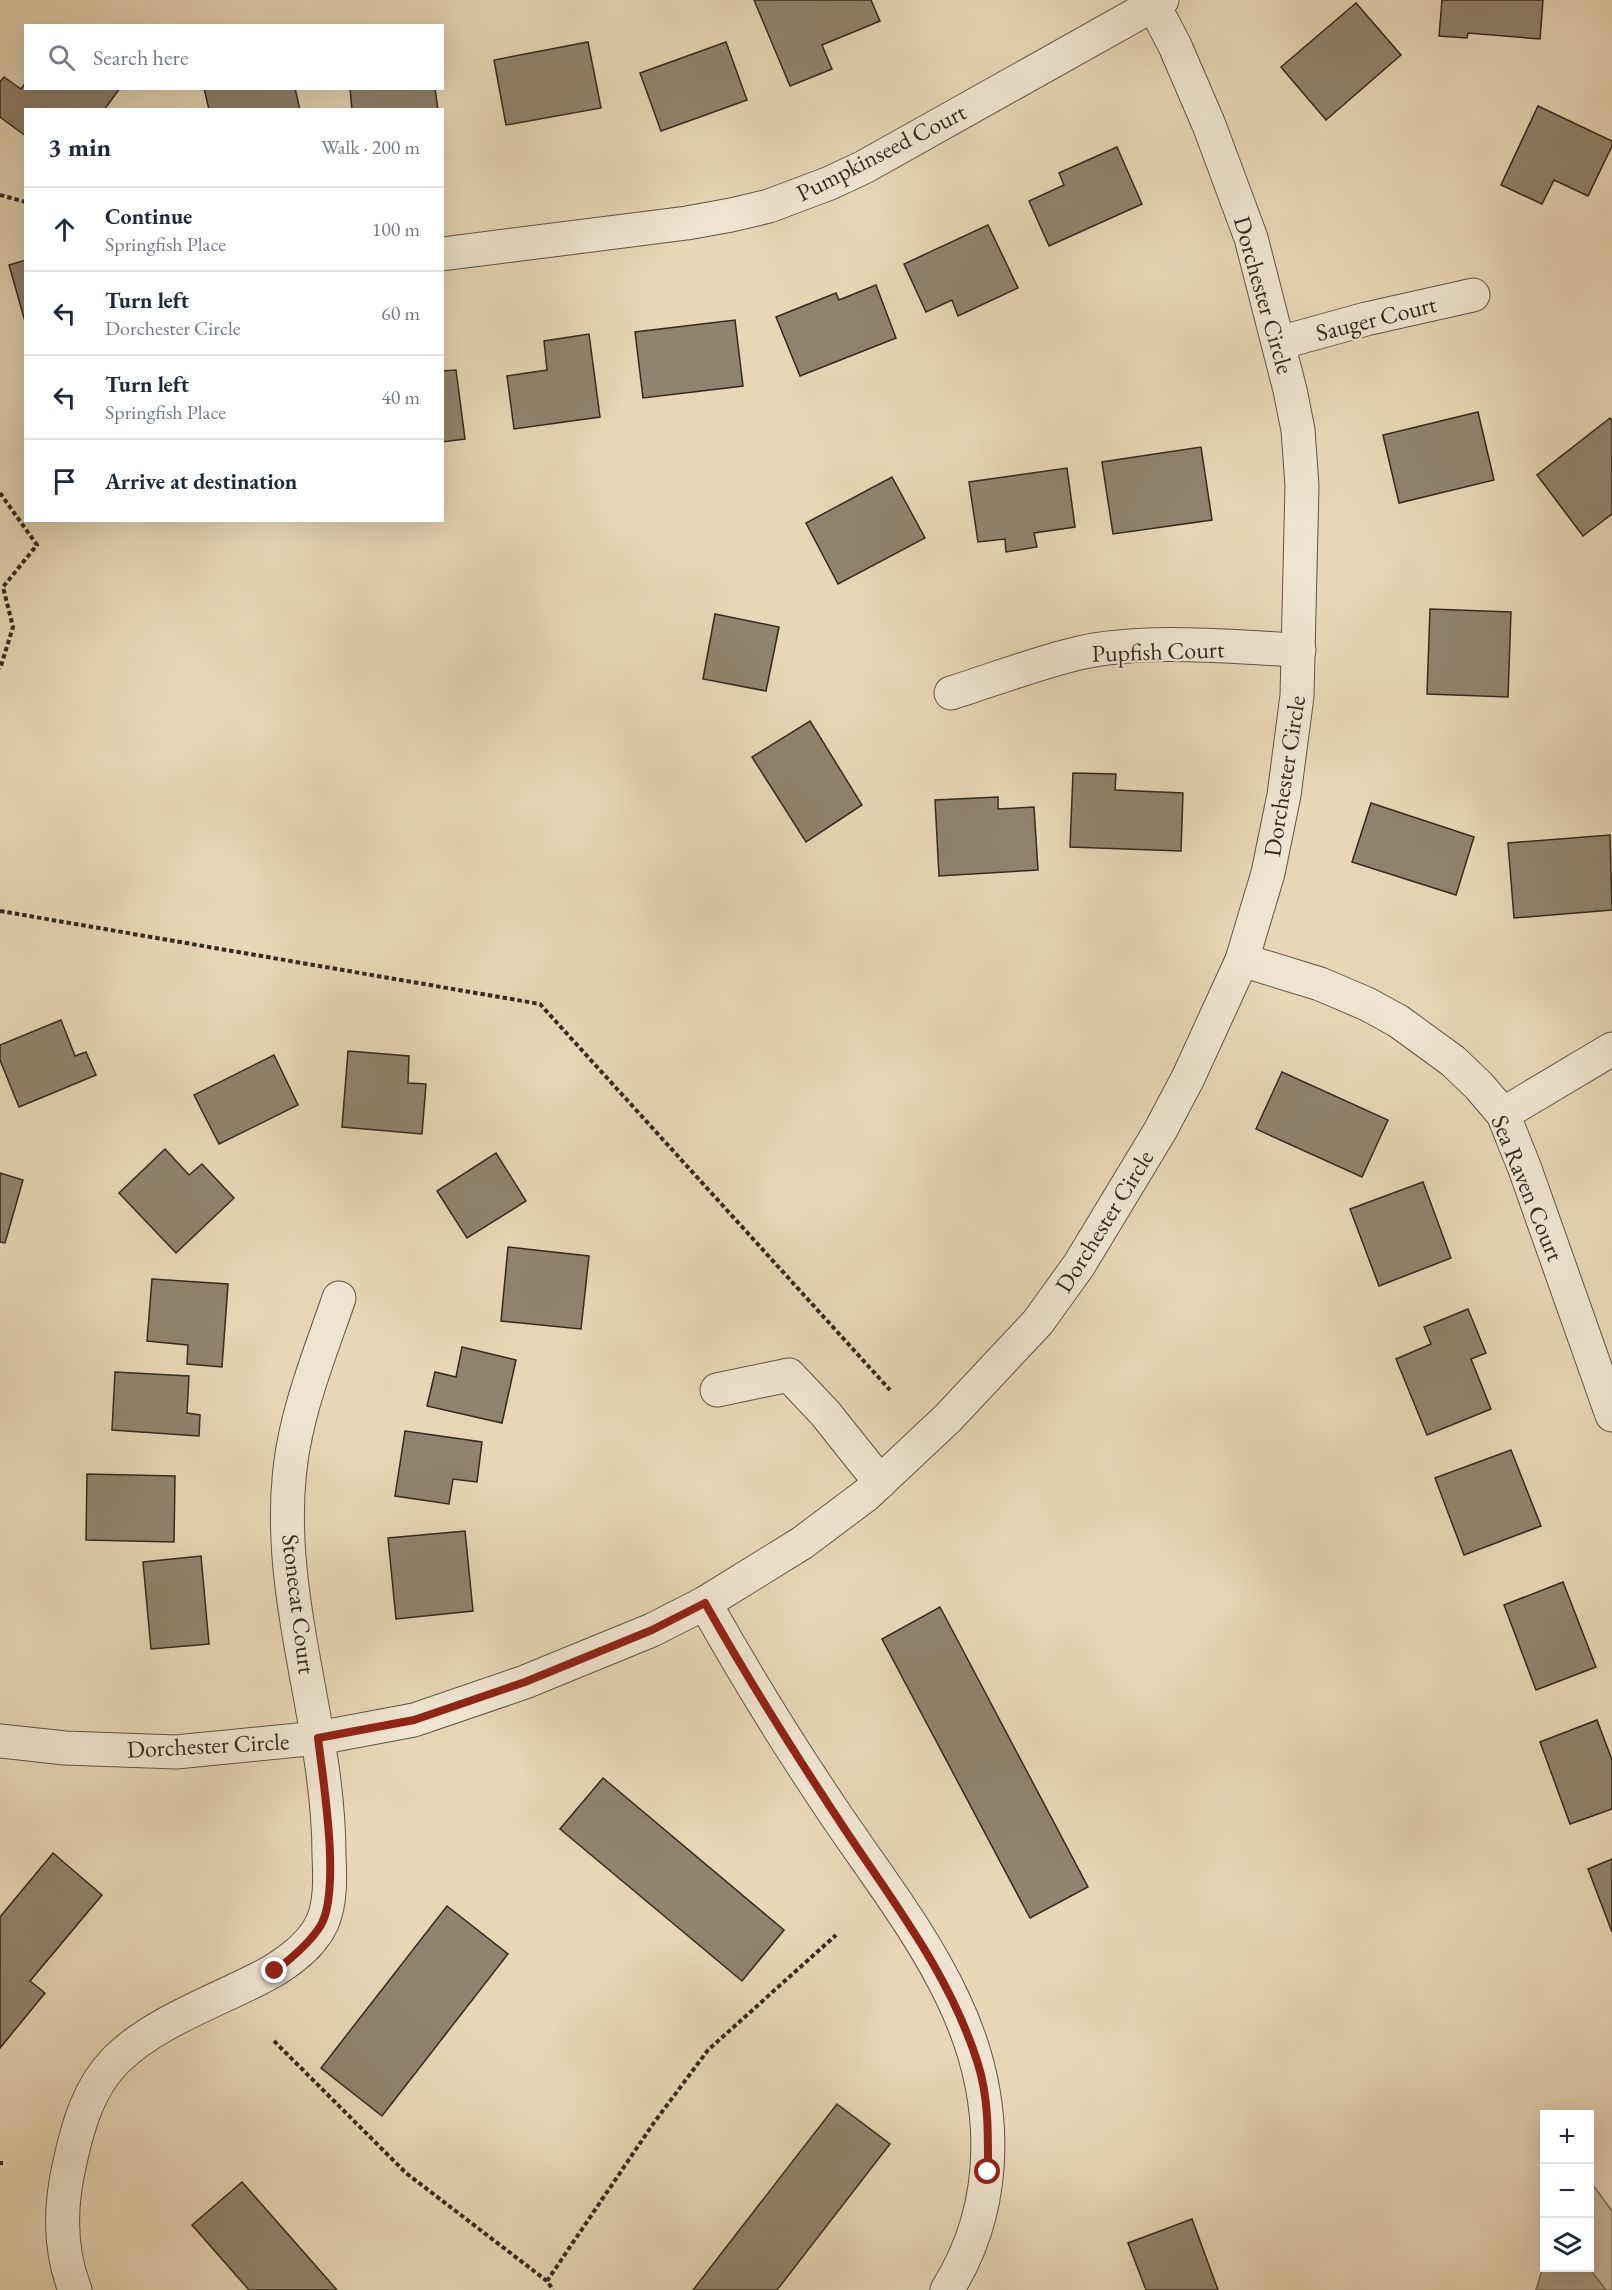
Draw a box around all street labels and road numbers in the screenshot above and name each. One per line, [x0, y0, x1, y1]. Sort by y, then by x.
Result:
street label: Pumpkinseed Court [791, 96, 972, 208]
street label: Dorchester Circle [1227, 212, 1301, 378]
street label: Sauger Court [1313, 288, 1440, 348]
street label: Pupfish Court [1091, 633, 1225, 669]
street label: Dorchester Circle [1256, 693, 1312, 859]
street label: Sea Raven Court [1485, 1110, 1572, 1266]
street label: Dorchester Circle [1048, 1144, 1160, 1298]
street label: Stonecat Court [275, 1532, 323, 1676]
street label: Dorchester Circle [126, 1725, 290, 1765]

